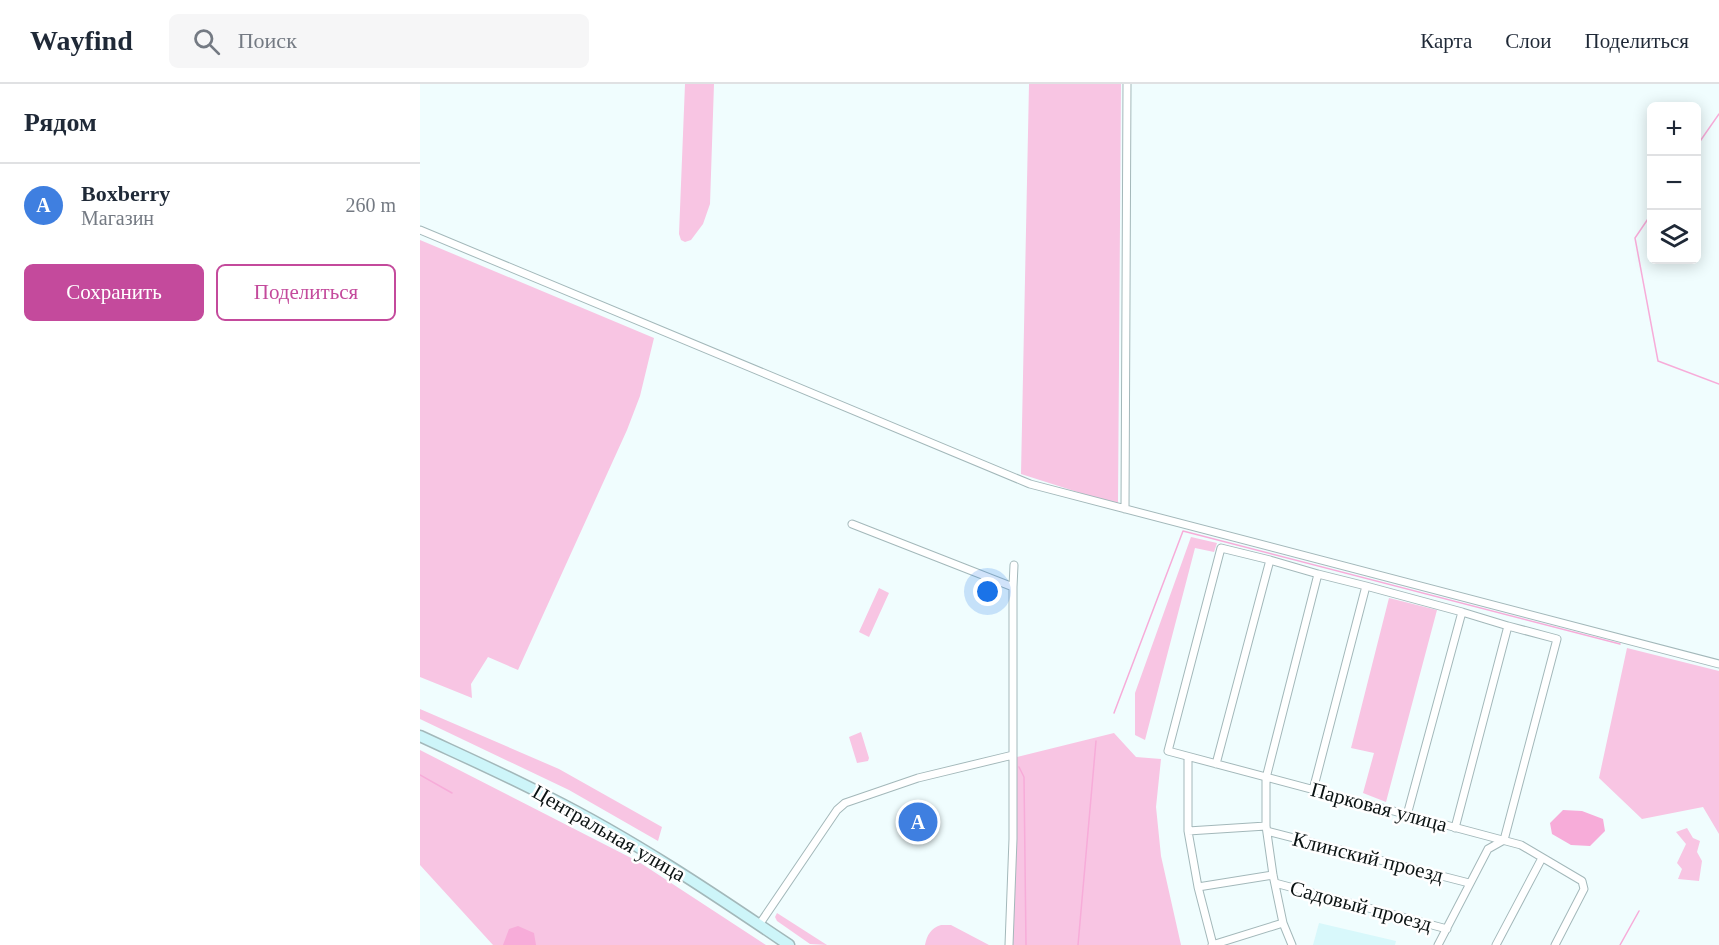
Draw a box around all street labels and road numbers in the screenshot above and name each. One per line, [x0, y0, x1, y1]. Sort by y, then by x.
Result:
street label: Парковая улица [1308, 777, 1451, 837]
street label: Центральная улица [528, 779, 690, 887]
street label: Клинский проезд [1290, 827, 1446, 887]
street label: Садовый проезд [1288, 876, 1435, 937]

